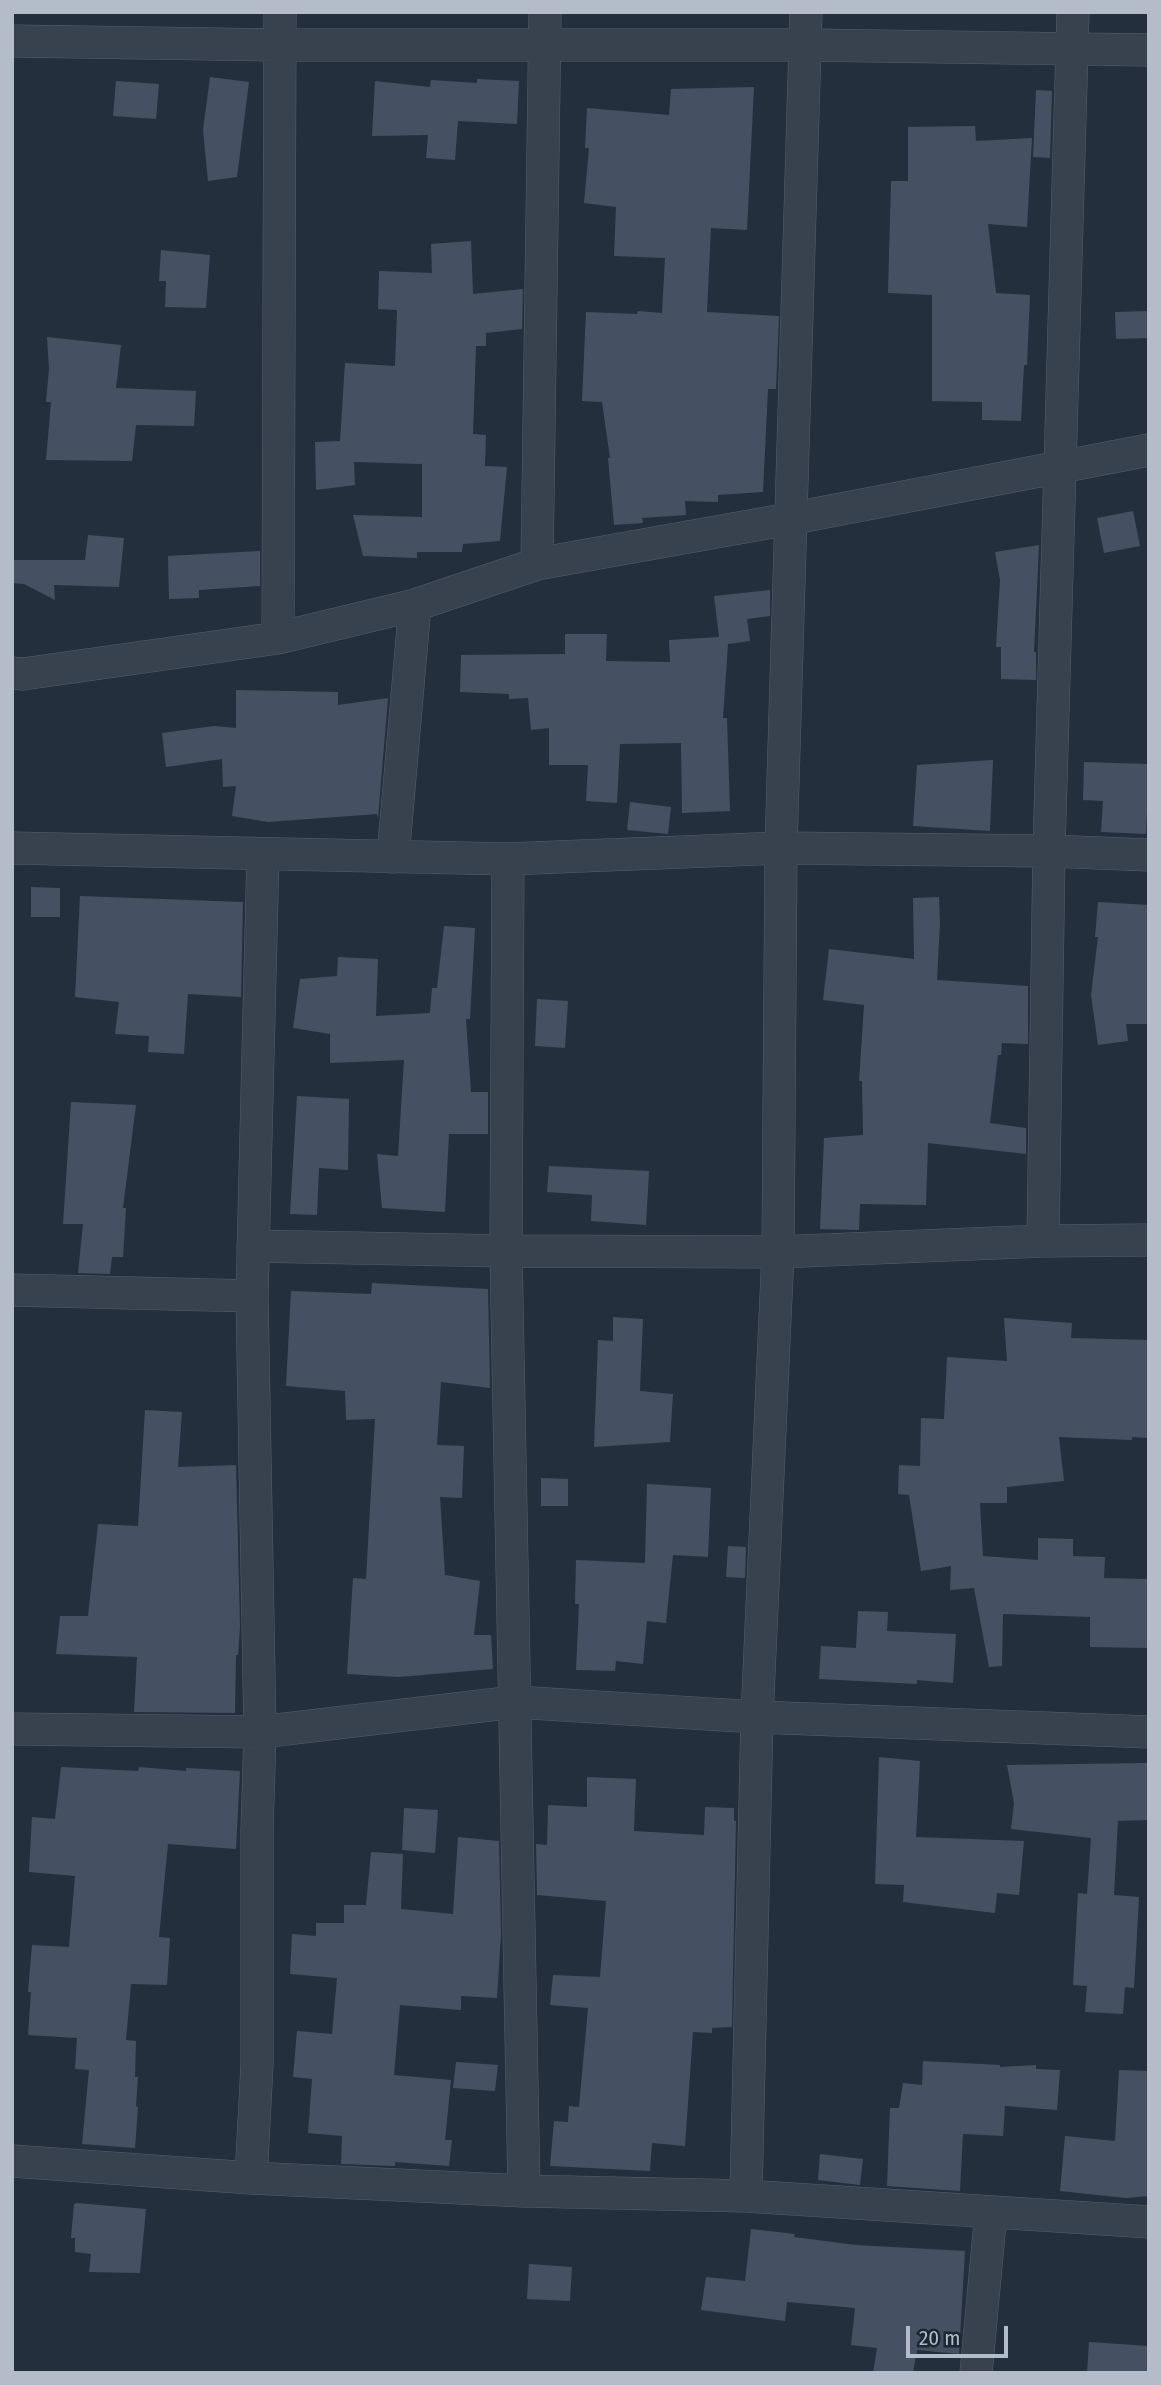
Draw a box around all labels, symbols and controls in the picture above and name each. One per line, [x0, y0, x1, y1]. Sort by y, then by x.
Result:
scale bar [909, 2312, 1010, 2356]
text: 20 m [919, 2325, 960, 2351]

